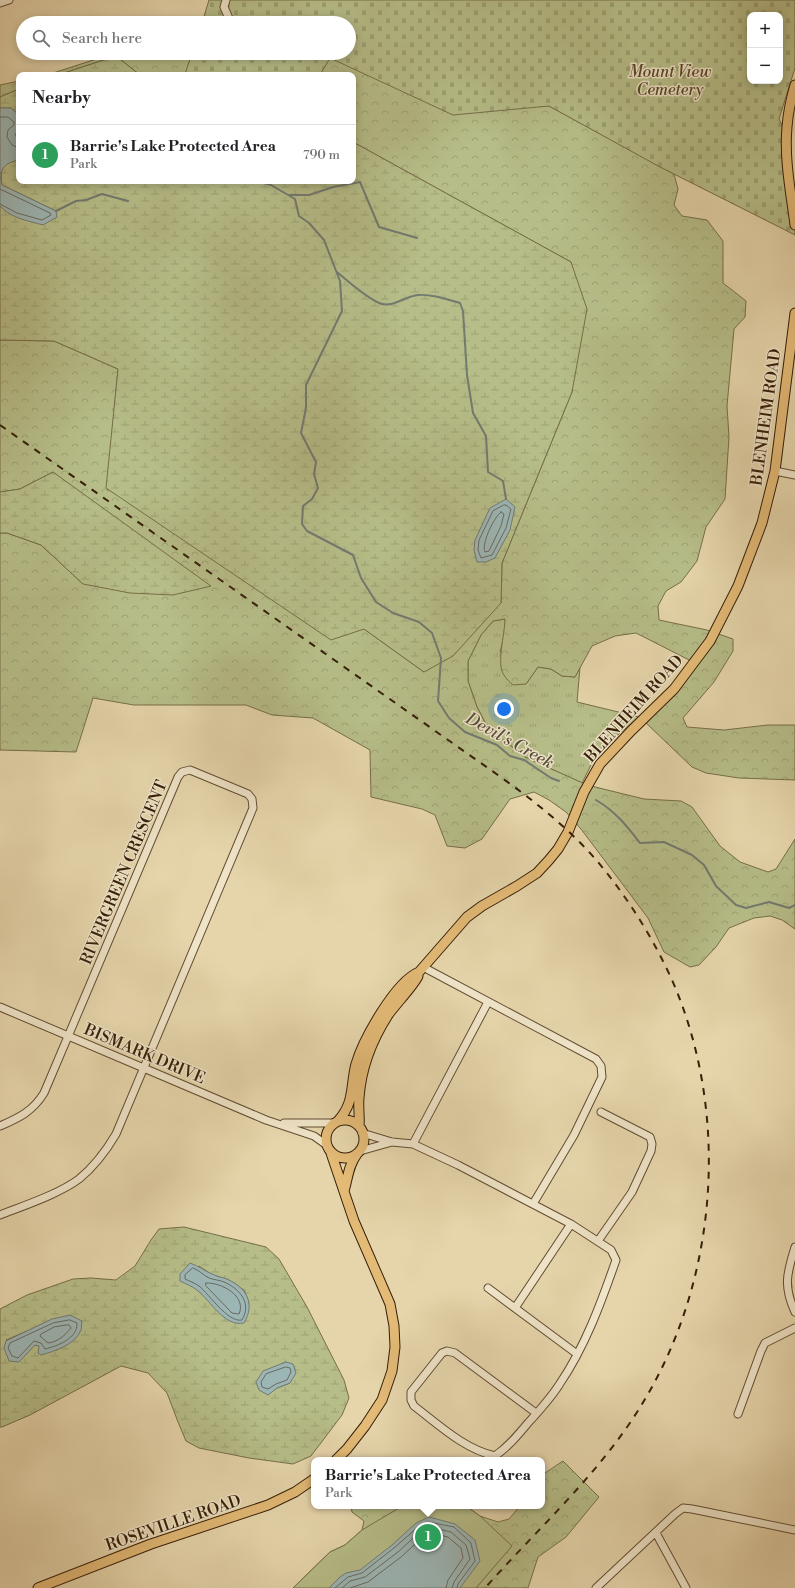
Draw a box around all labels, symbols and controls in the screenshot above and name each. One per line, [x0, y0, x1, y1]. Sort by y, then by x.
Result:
map controls [747, 12, 783, 84]
button: + [747, 12, 783, 48]
search box [16, 16, 356, 60]
icon: search [30, 27, 52, 49]
text: Search here [62, 29, 142, 48]
button: − [747, 48, 783, 84]
park label: Mount View Cemetery [629, 62, 711, 100]
text: Nearby [32, 87, 91, 109]
text: Barrie's Lake Protected Area [70, 137, 276, 156]
text: 1 [42, 147, 48, 163]
text: 790 m [303, 147, 340, 163]
text: Park [70, 156, 97, 172]
street label: BLENHEIM ROAD [746, 347, 786, 488]
street label: BLENHEIM ROAD [579, 651, 687, 767]
your location [494, 699, 514, 719]
water label: Devil's Creek [461, 707, 558, 774]
street label: RIVERGREEN CRESCENT [76, 777, 172, 968]
street label: BISMARK DRIVE [80, 1019, 208, 1088]
popup [311, 1457, 545, 1509]
text: Barrie's Lake Protected Area [325, 1466, 531, 1485]
text: Park [325, 1485, 352, 1501]
street label: ROSEVILLE ROAD [103, 1490, 244, 1556]
pin: 1 [415, 1522, 441, 1552]

